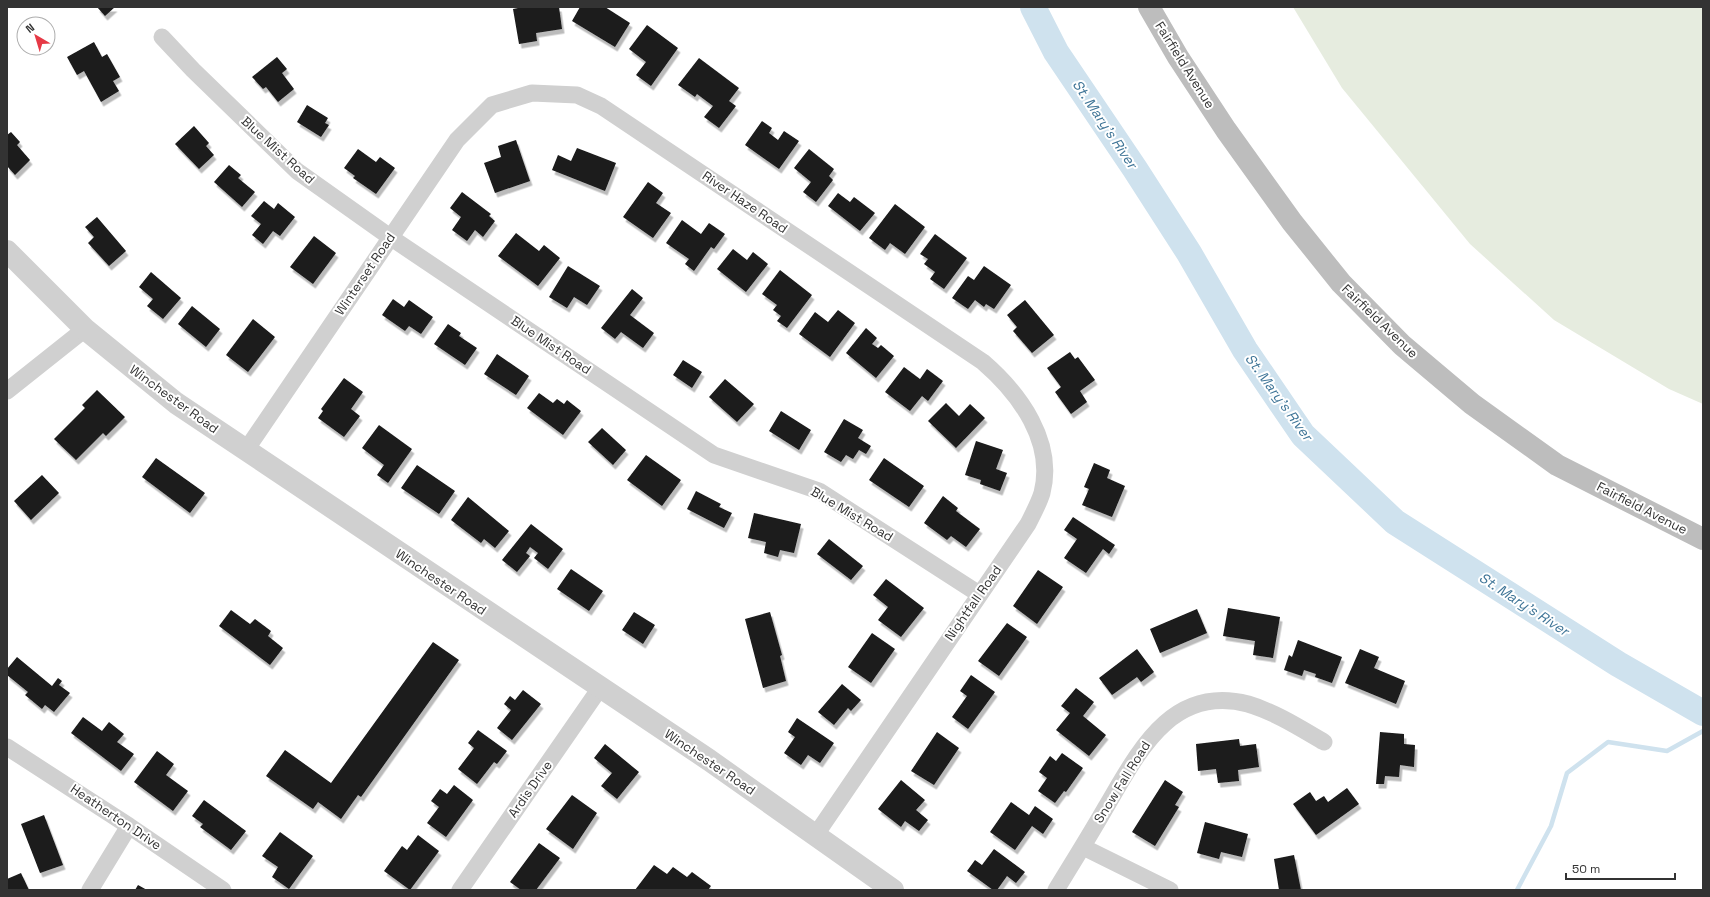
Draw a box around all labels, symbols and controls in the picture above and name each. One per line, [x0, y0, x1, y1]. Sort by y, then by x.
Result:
north arrow [16, 16, 56, 56]
street label: Fairfield Avenue [1151, 18, 1219, 112]
text: N [23, 20, 37, 36]
water label: St. Mary's River [1069, 76, 1142, 173]
street label: Blue Mist Road [238, 113, 318, 187]
street label: River Haze Road [699, 167, 791, 237]
street label: Winterset Road [331, 229, 399, 319]
street label: Fairfield Avenue [1338, 280, 1422, 362]
street label: Blue Mist Road [508, 312, 594, 378]
water label: St. Mary's River [1241, 350, 1318, 445]
street label: Winchester Road [126, 361, 222, 437]
street label: Fairfield Avenue [1594, 478, 1690, 538]
street label: Blue Mist Road [808, 483, 896, 545]
street label: Winchester Road [392, 545, 490, 619]
street label: Nightfall Road [941, 562, 1005, 644]
water label: St. Mary's River [1476, 568, 1574, 641]
street label: Winchester Road [661, 725, 759, 799]
street label: Snow Fall Road [1090, 738, 1154, 826]
street label: Ardis Drive [504, 757, 556, 821]
street label: Heatherton Drive [67, 780, 165, 854]
scale bar [1566, 855, 1675, 881]
text: 50 m [1572, 861, 1600, 877]

